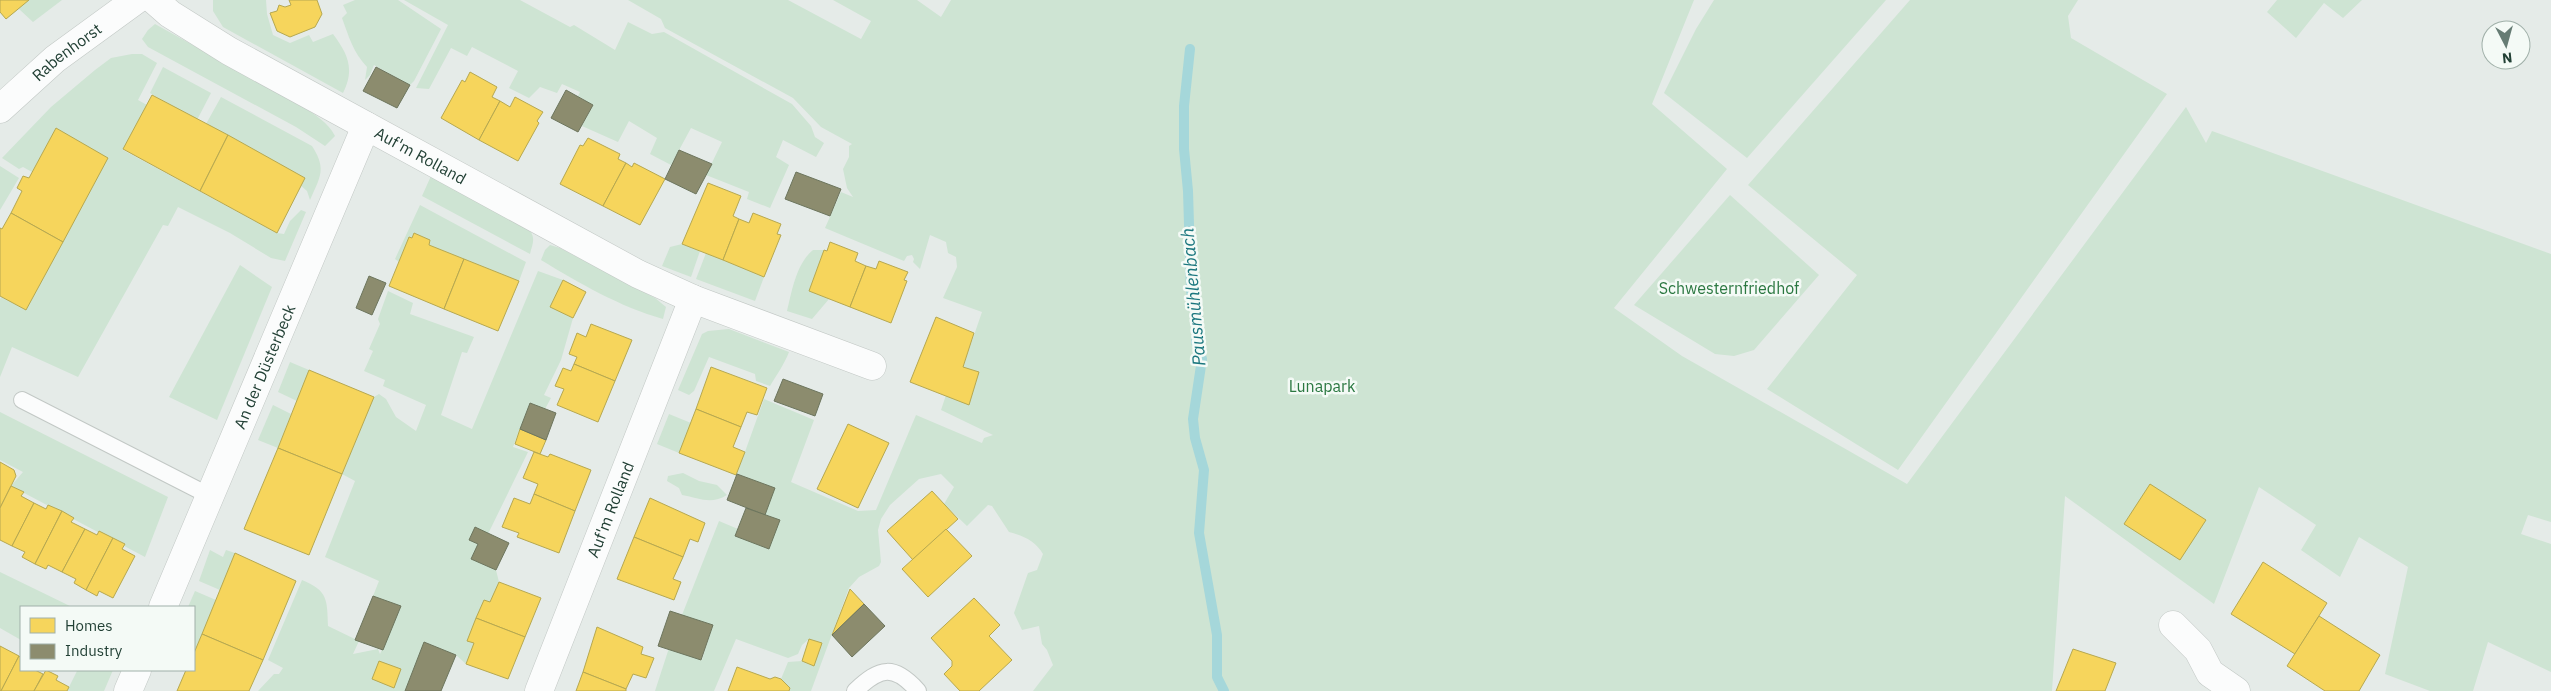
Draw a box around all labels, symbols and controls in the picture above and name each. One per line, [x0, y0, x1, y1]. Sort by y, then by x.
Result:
street label: Rabenhorst [28, 18, 106, 85]
north arrow [2481, 20, 2531, 70]
text: N [2501, 48, 2513, 67]
street label: Auf'm Rolland [371, 122, 470, 188]
water label: Pausmühlenbach [1175, 227, 1211, 367]
park label: Schwesternfriedhof [1659, 278, 1799, 298]
street label: An der Düsterbeck [229, 301, 300, 432]
park label: Lunapark [1289, 376, 1356, 396]
street label: Auf'm Rolland [582, 459, 638, 560]
legend [20, 606, 195, 671]
text: Homes [65, 616, 113, 635]
text: Industry [65, 641, 123, 660]

